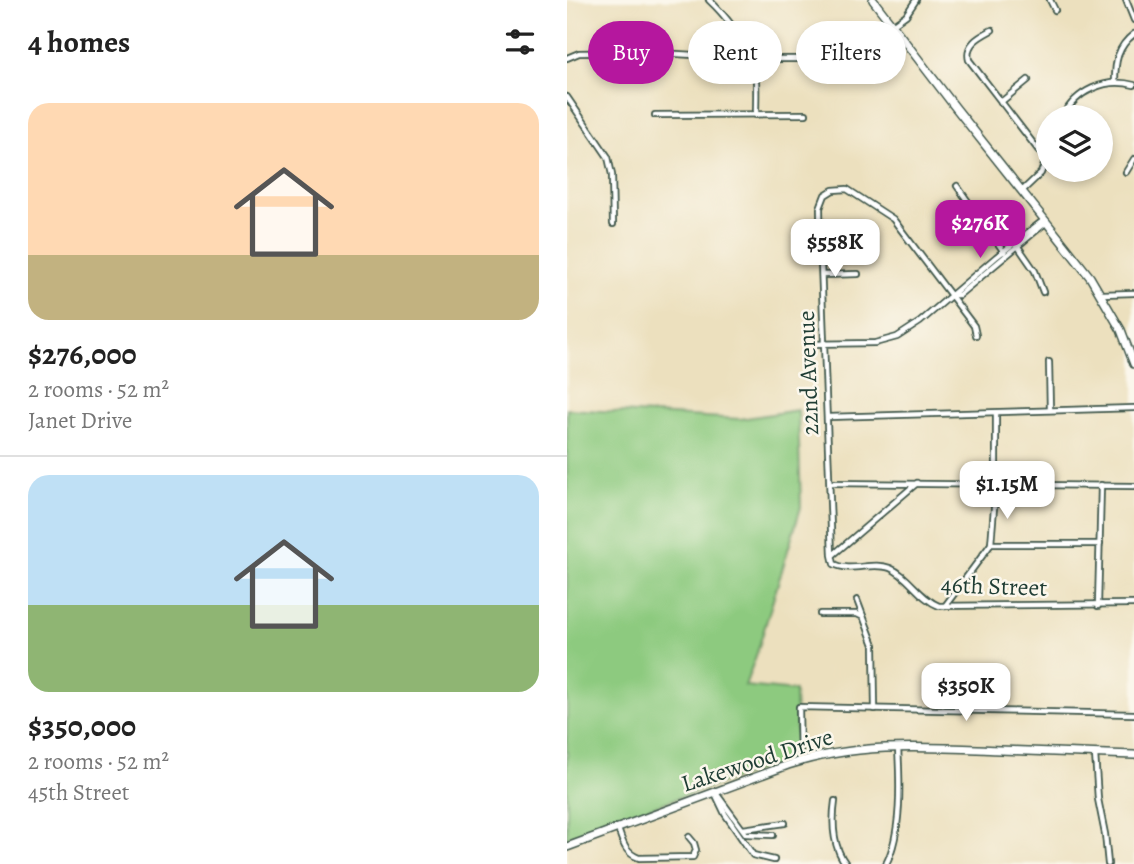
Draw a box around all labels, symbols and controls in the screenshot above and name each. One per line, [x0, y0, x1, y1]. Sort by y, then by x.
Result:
chip: Buy [588, 21, 674, 84]
chip: Rent [688, 21, 782, 84]
chip: Filters [796, 21, 906, 84]
text: 4 homes [28, 22, 130, 62]
icon: filters [501, 23, 539, 61]
map controls [1036, 105, 1113, 182]
button: layers [1036, 105, 1113, 182]
icon: home [221, 149, 347, 275]
pin: $276K [931, 201, 1029, 260]
text: $276K [951, 207, 1009, 238]
pin: $558K [786, 219, 884, 279]
text: $558K [807, 226, 863, 257]
street label: 22nd Avenue [790, 310, 826, 436]
text: $276,000 [28, 334, 137, 374]
text: 2 rooms · 52 m² [28, 374, 169, 405]
text: Janet Drive [28, 405, 132, 436]
pin: $1.15M [950, 462, 1064, 521]
text: $1.15M [976, 468, 1038, 499]
icon: home [221, 521, 347, 647]
street label: 46th Street [940, 568, 1048, 604]
pin: $350K [917, 664, 1015, 723]
text: $350K [937, 670, 995, 701]
text: $350,000 [28, 706, 136, 746]
street label: Lakewood Drive [677, 720, 837, 800]
text: 2 rooms · 52 m² [28, 746, 169, 777]
text: 45th Street [28, 777, 129, 808]

